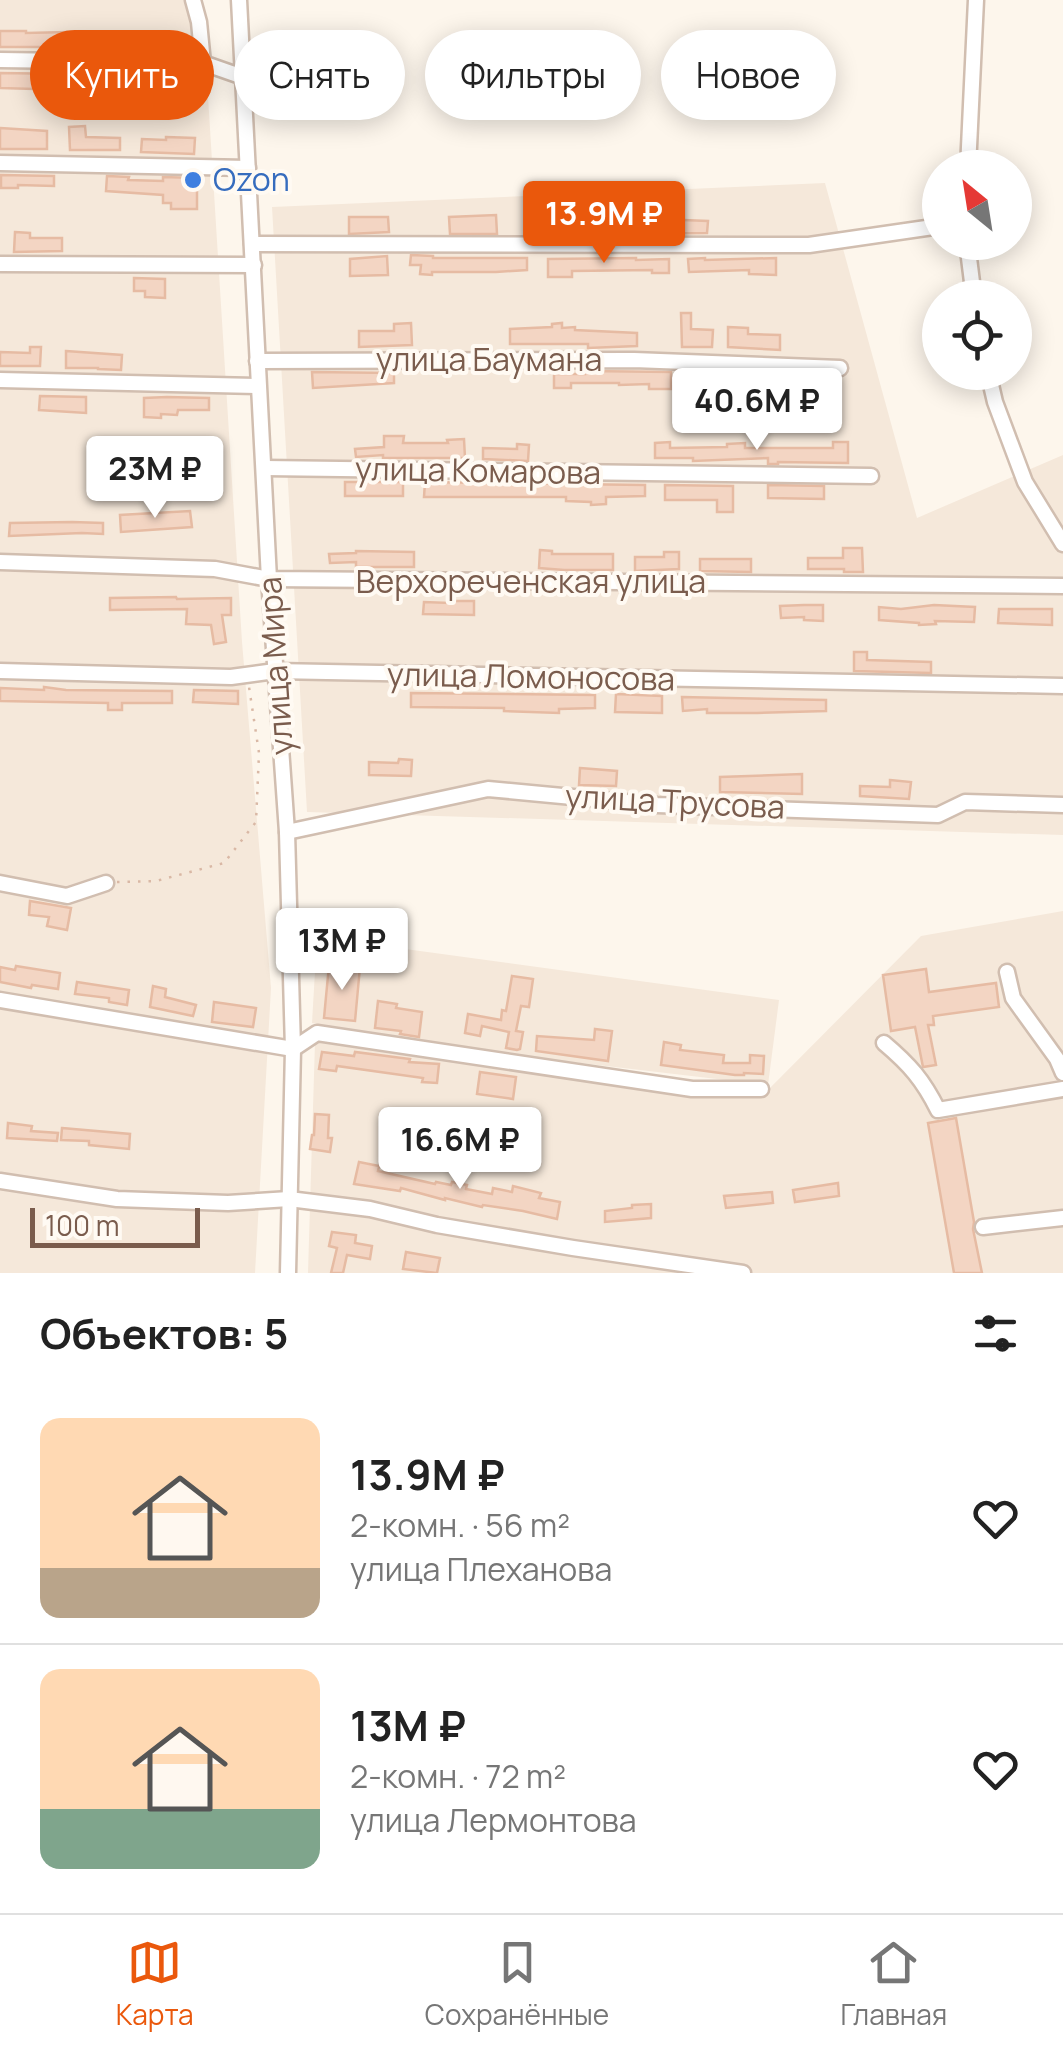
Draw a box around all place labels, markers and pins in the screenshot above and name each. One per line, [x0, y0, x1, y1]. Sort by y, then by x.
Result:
place label: Ozon [213, 157, 290, 201]
marker: Ozon [182, 169, 204, 191]
pin: 13.9M ₽ [512, 181, 696, 266]
pin: 40.6M ₽ [665, 368, 849, 453]
pin: 23M ₽ [85, 436, 225, 521]
pin: 13M ₽ [272, 908, 412, 993]
pin: 16.6M ₽ [368, 1107, 552, 1192]

